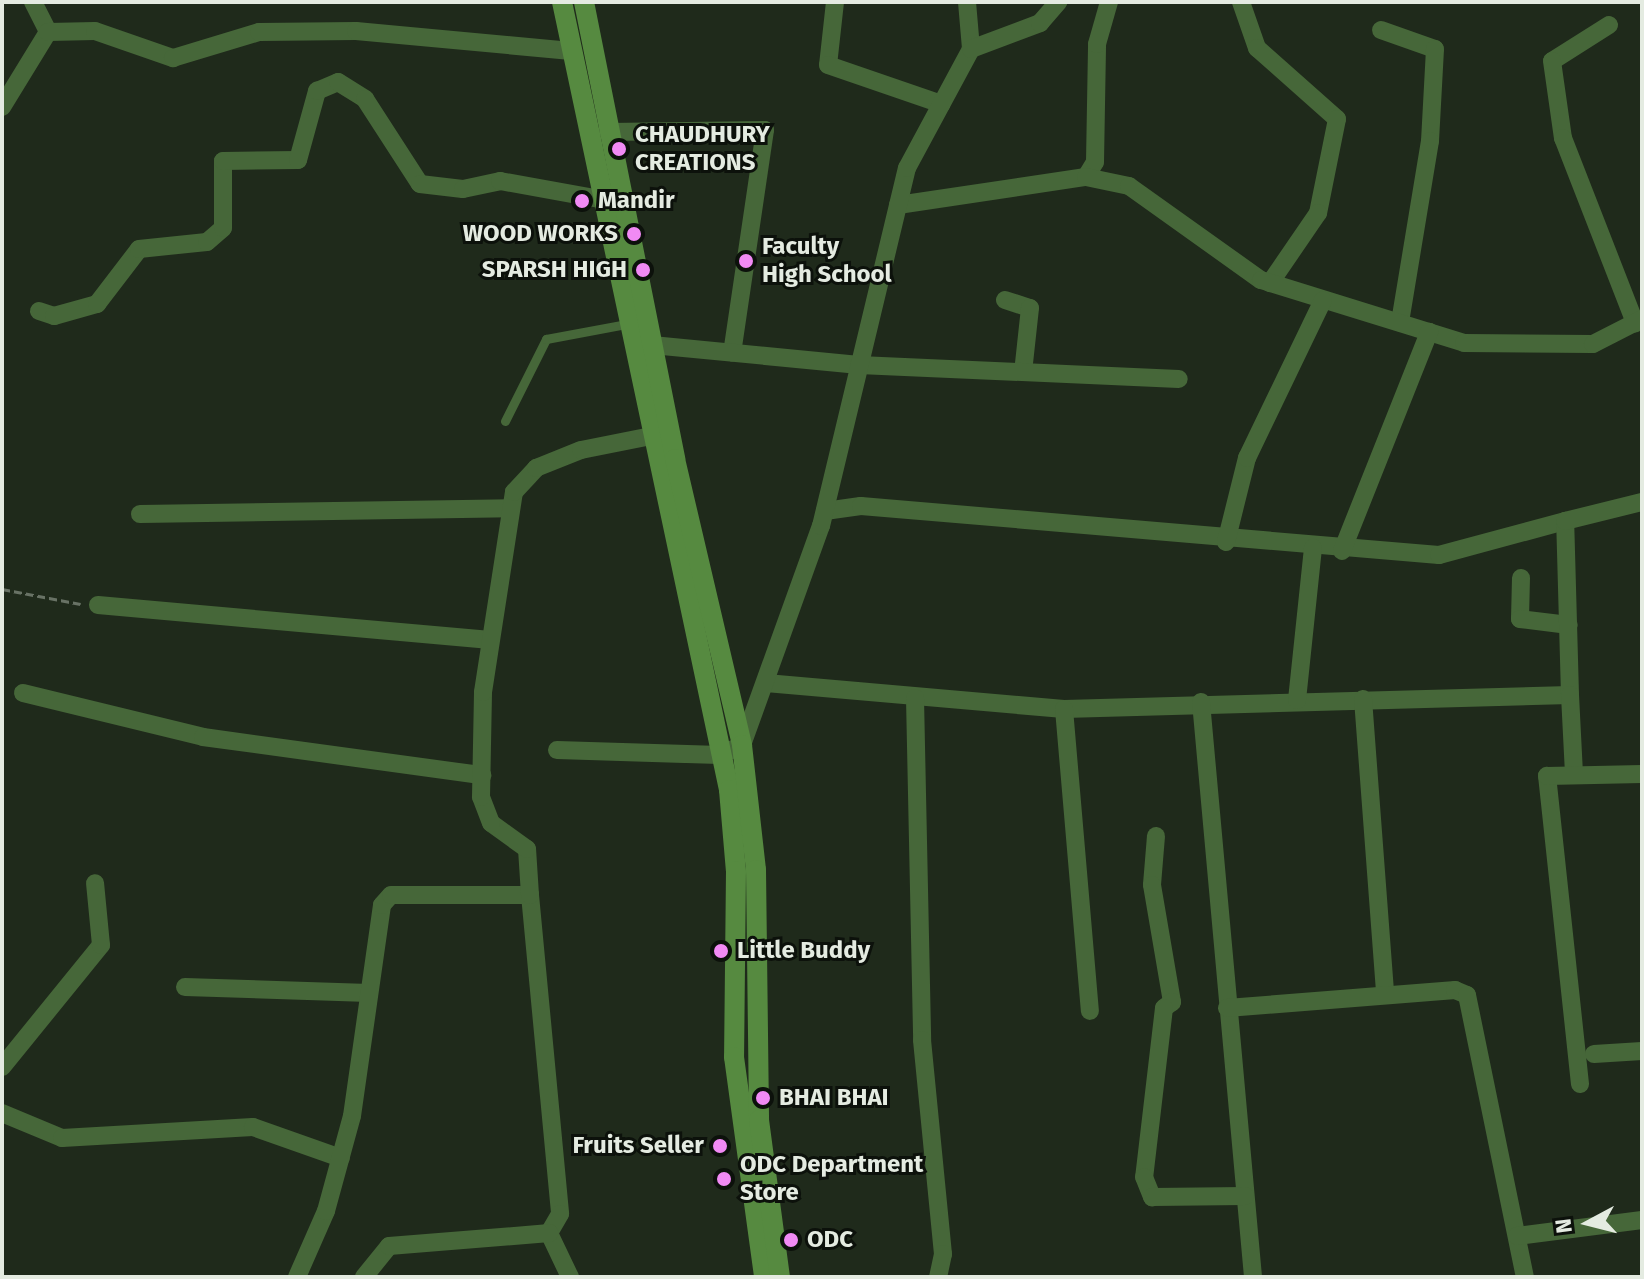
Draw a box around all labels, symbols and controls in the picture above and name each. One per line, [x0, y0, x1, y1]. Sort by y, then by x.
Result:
place label: CHAUDHURY CREATIONS [635, 121, 770, 177]
marker: CHAUDHURY CREATIONS [610, 140, 628, 158]
place label: Mandir [598, 187, 675, 215]
marker: Mandir [573, 192, 591, 210]
place label: WOOD WORKS [463, 220, 618, 248]
marker: WOOD WORKS [625, 225, 643, 243]
place label: Faculty High School [762, 233, 892, 289]
marker: Faculty High School [737, 252, 755, 270]
place label: SPARSH HIGH [482, 256, 627, 284]
marker: SPARSH HIGH [634, 261, 652, 279]
place label: Little Buddy [737, 937, 870, 965]
marker: Little Buddy [712, 942, 730, 960]
place label: BHAI BHAI [779, 1084, 889, 1112]
marker: BHAI BHAI [754, 1089, 772, 1107]
place label: Fruits Seller [573, 1132, 704, 1160]
marker: Fruits Seller [711, 1137, 729, 1155]
place label: ODC Department Store [740, 1151, 923, 1207]
marker: ODC Department Store [715, 1170, 733, 1188]
north arrow [1548, 1183, 1628, 1263]
text: N [1549, 1217, 1578, 1235]
place label: ODC [807, 1226, 853, 1254]
marker: ODC [782, 1231, 800, 1249]

